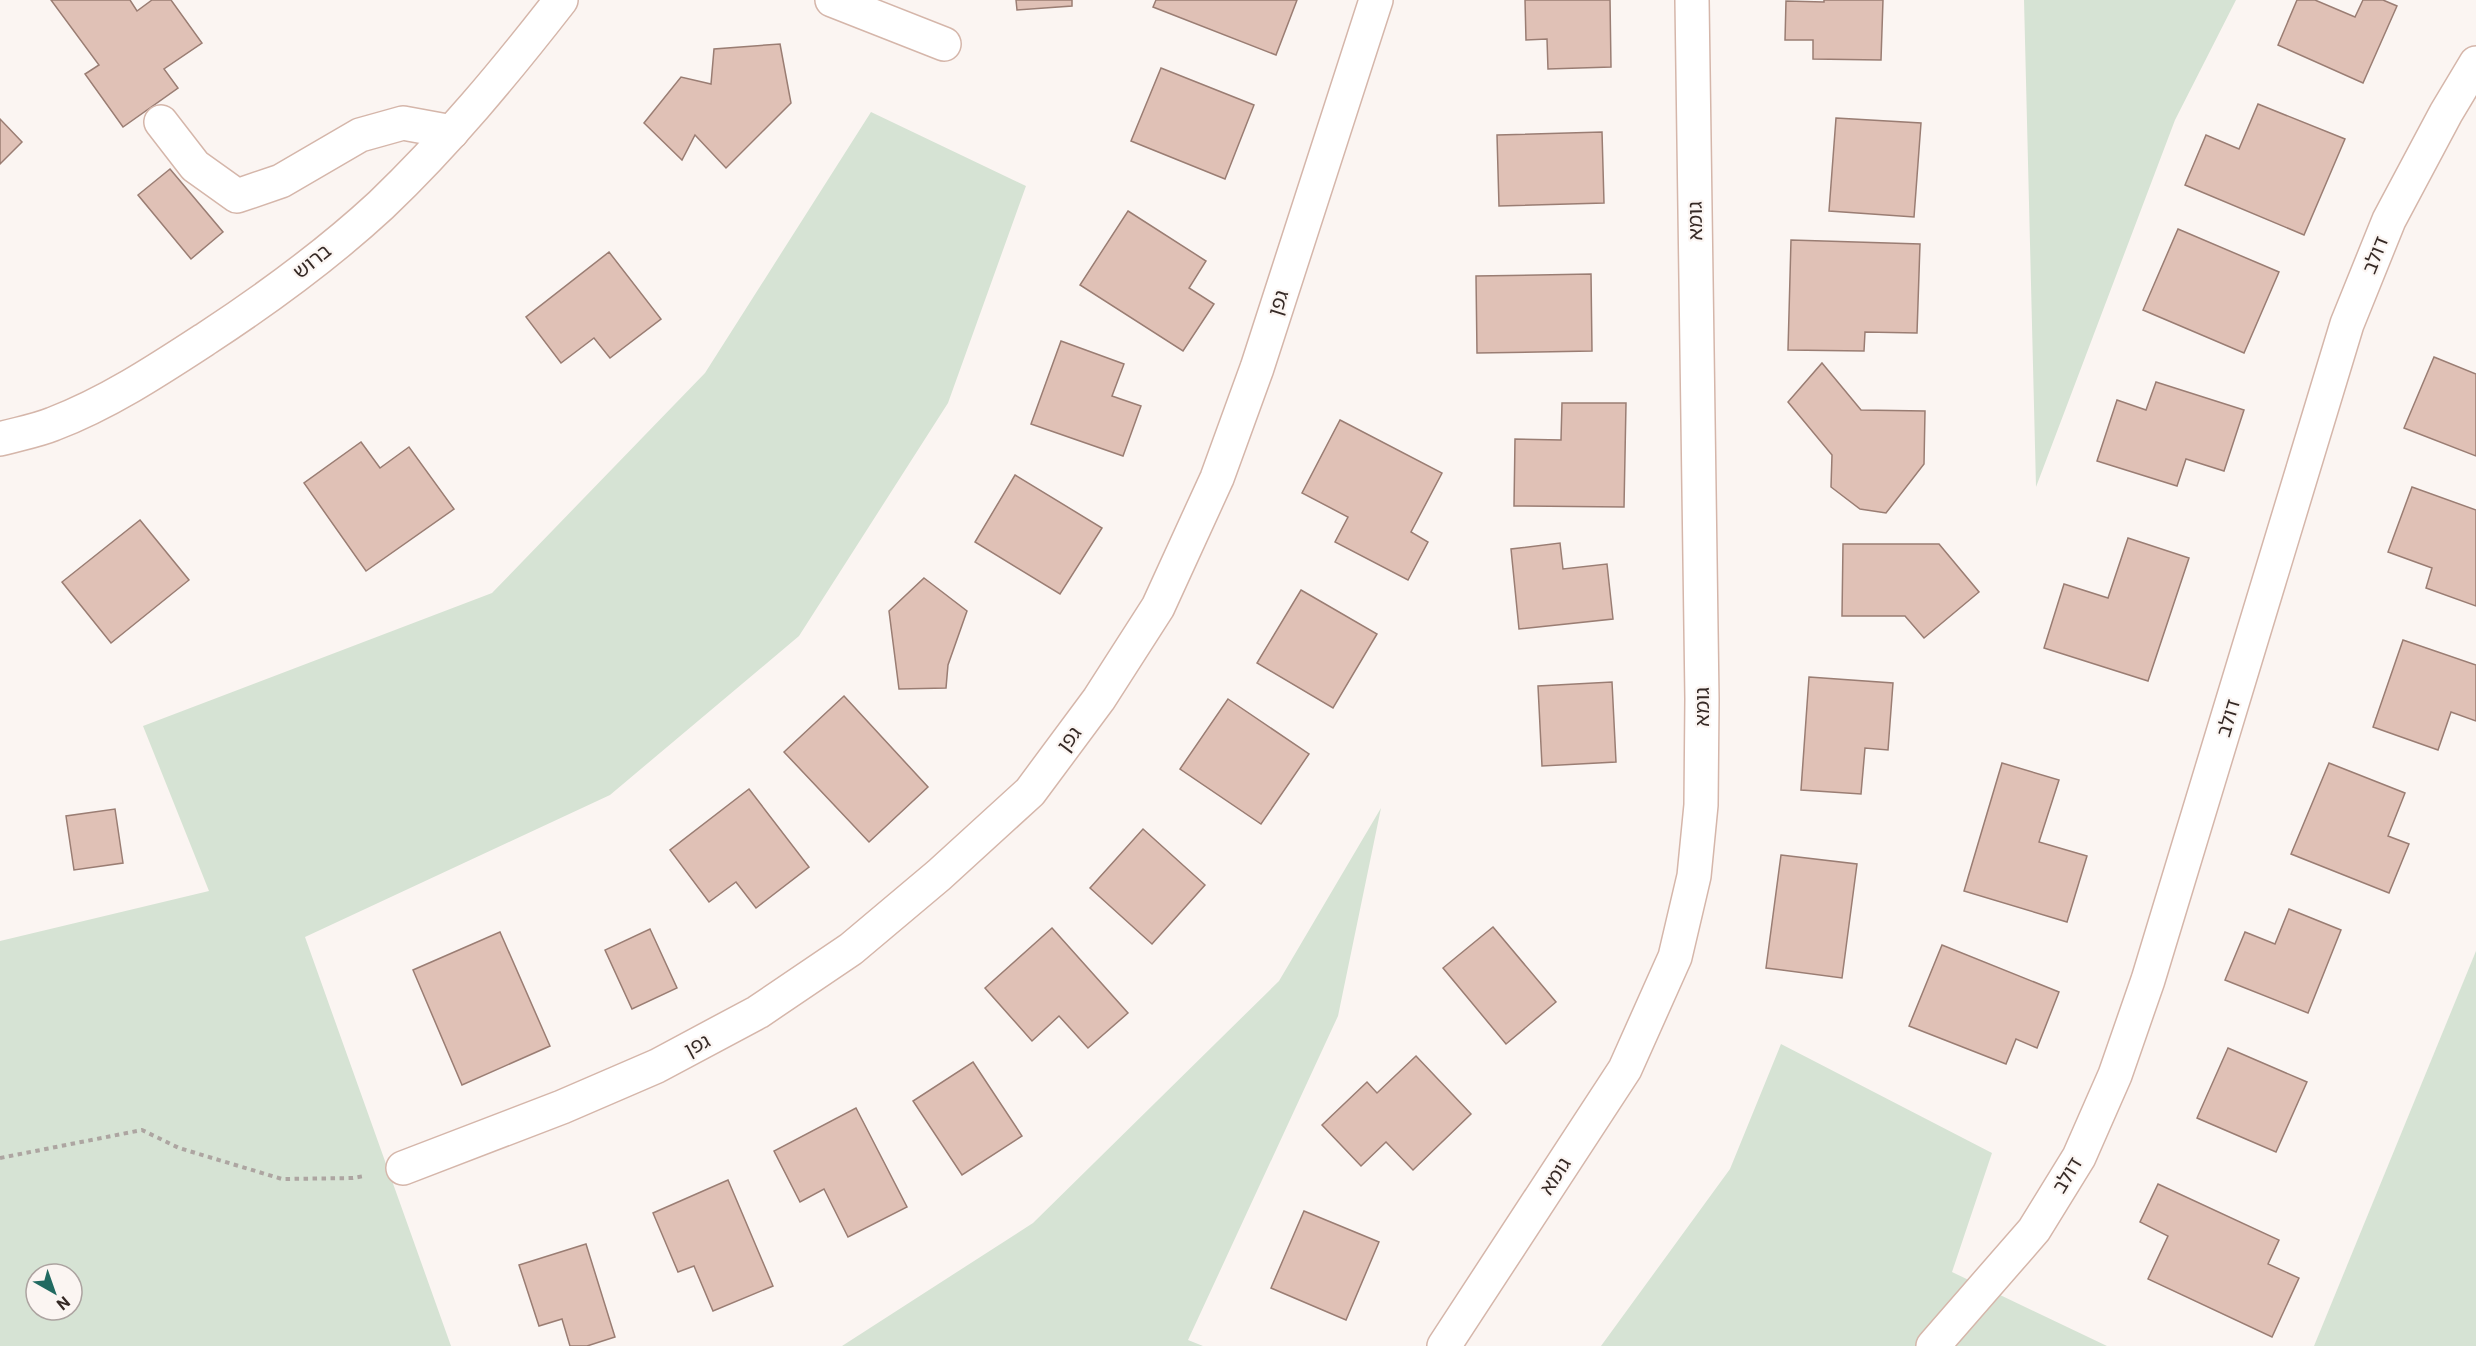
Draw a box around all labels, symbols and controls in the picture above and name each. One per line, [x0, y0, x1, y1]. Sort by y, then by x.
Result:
street label: גומא [1683, 201, 1707, 241]
street label: דולב [2357, 233, 2393, 277]
street label: ברוש [288, 238, 336, 284]
street label: גפן [1263, 287, 1294, 319]
street label: גומא [1690, 687, 1714, 727]
street label: דולב [2211, 696, 2245, 740]
street label: גפן [1052, 721, 1087, 756]
street label: גפן [680, 1028, 714, 1062]
street label: דולב [2047, 1152, 2087, 1197]
street label: גומא [1534, 1153, 1576, 1199]
north arrow [24, 1262, 84, 1322]
text: N [53, 1292, 74, 1314]

